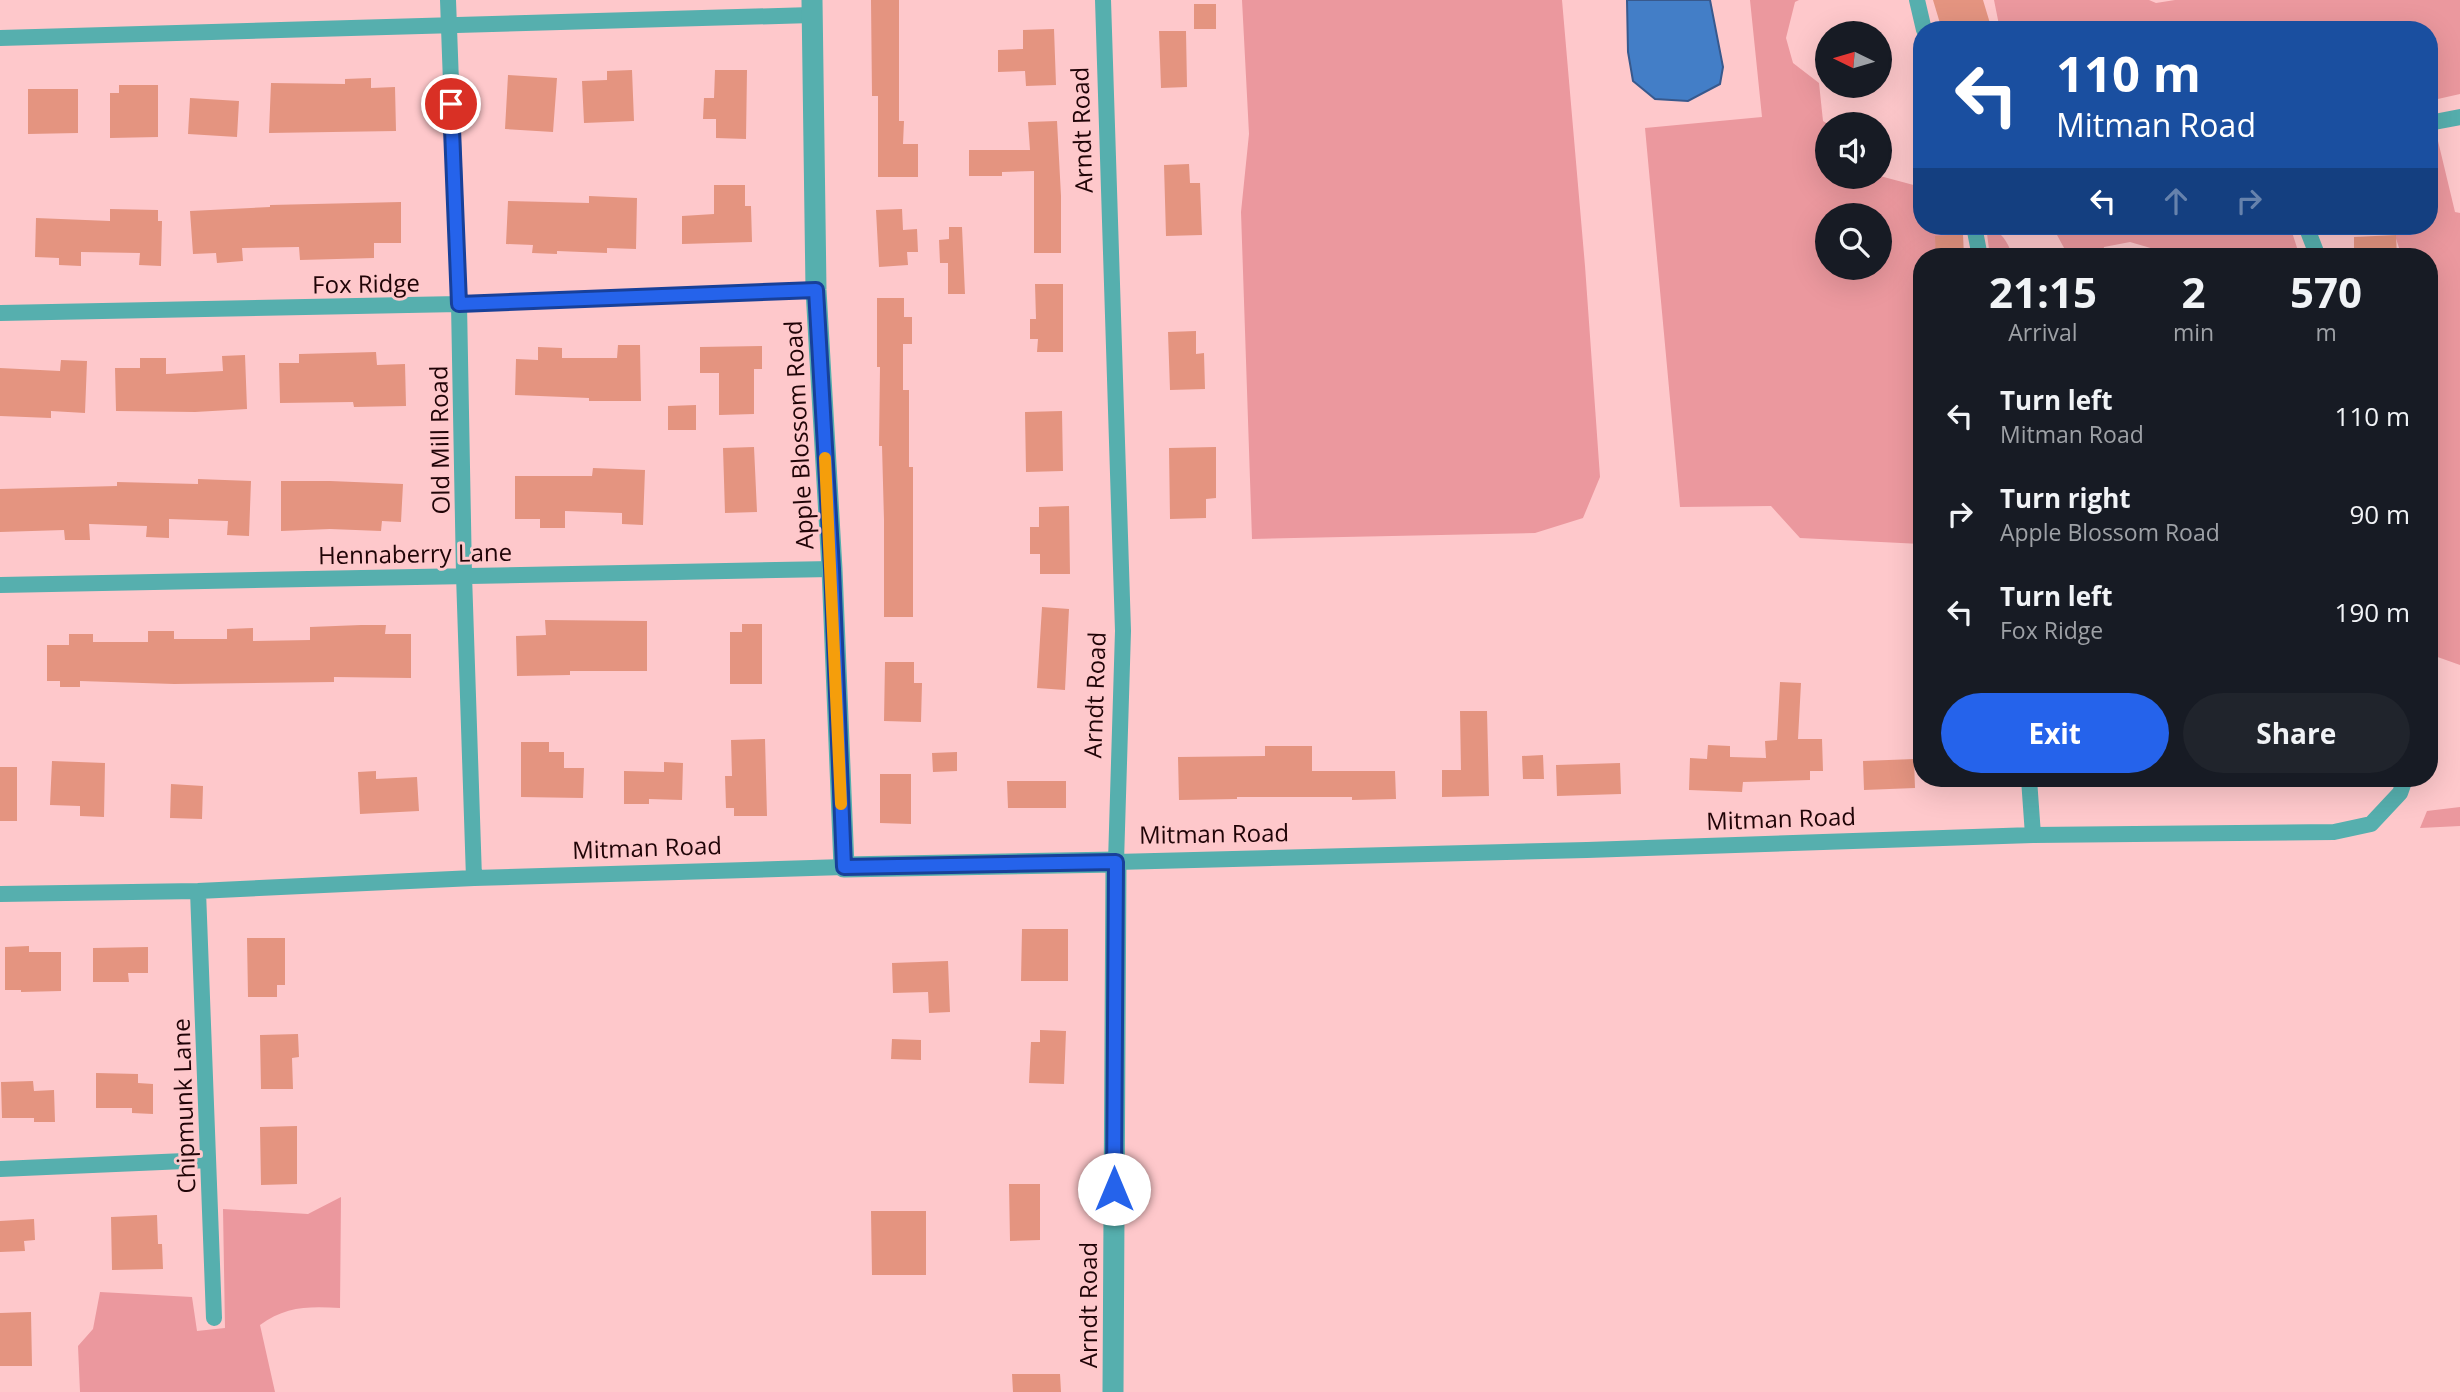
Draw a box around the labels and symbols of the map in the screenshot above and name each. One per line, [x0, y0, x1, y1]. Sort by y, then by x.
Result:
north arrow [1815, 21, 1892, 98]
street label: Arndt Road [1062, 66, 1100, 194]
pin [421, 74, 481, 134]
street label: Fox Ridge [312, 266, 420, 300]
street label: Apple Blossom Road [776, 320, 820, 550]
street label: Old Mill Road [421, 365, 457, 515]
street label: Hennaberry Lane [318, 535, 512, 571]
street label: Arndt Road [1075, 631, 1113, 759]
street label: Mitman Road [1705, 799, 1857, 837]
street label: Mitman Road [1139, 815, 1289, 851]
street label: Mitman Road [571, 828, 723, 866]
street label: Chipmunk Lane [163, 1018, 203, 1194]
position arrow [1077, 1152, 1151, 1226]
street label: Arndt Road [1071, 1242, 1104, 1368]

